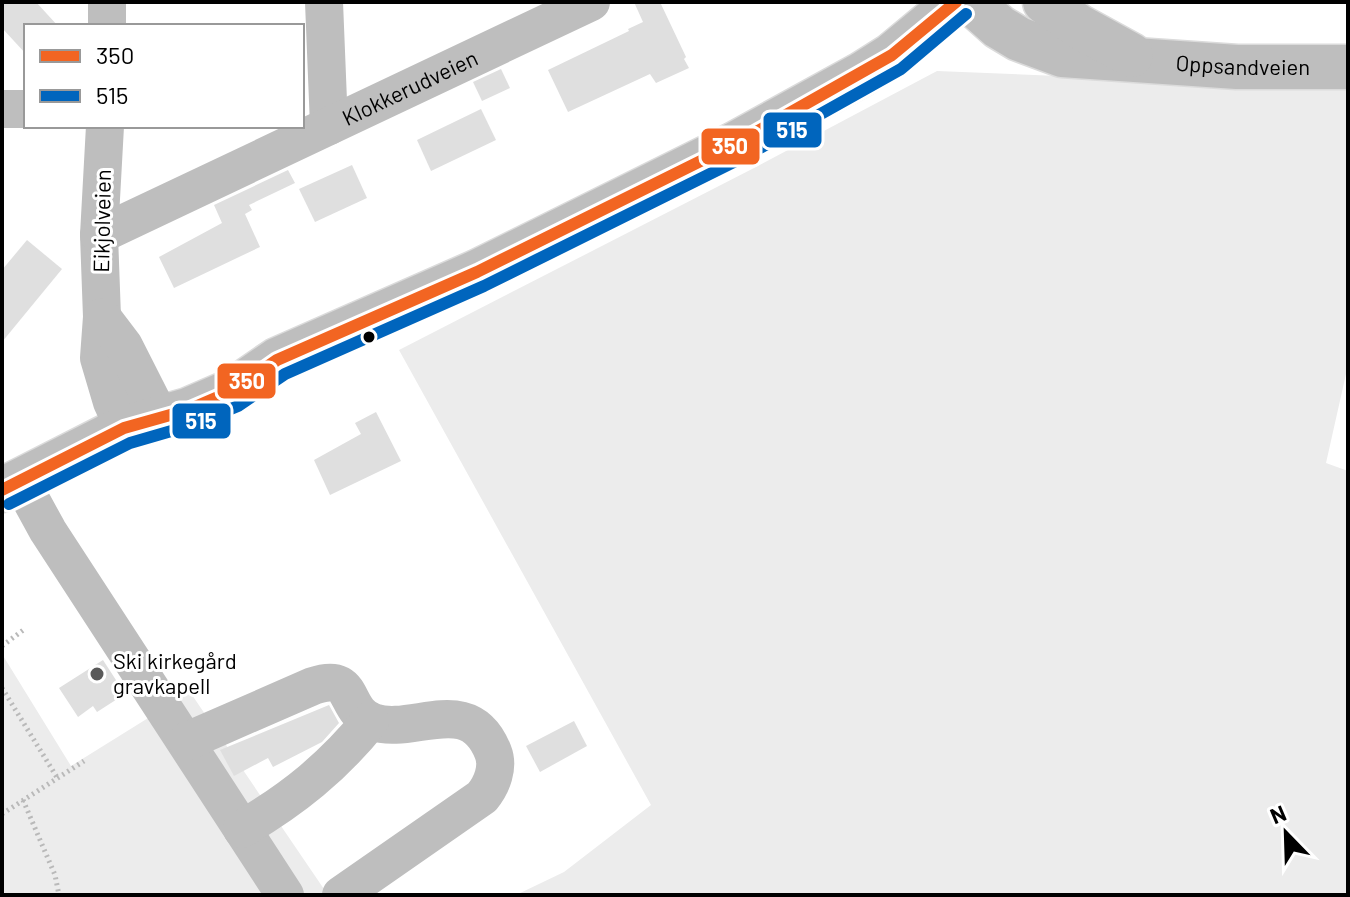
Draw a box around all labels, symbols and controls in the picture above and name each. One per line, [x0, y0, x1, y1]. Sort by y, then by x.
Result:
legend [24, 24, 304, 128]
text: 350 [96, 40, 134, 69]
street label: Klokkerudveien [338, 44, 481, 130]
street label: Oppsandveien [1175, 49, 1310, 79]
text: 515 [96, 80, 128, 109]
line badge: 515 [762, 111, 823, 149]
text: 515 [776, 116, 808, 142]
line badge: 350 [700, 127, 761, 166]
text: 350 [712, 132, 748, 158]
street label: Eikjolveien [87, 169, 115, 273]
unlabelled marker [361, 329, 377, 345]
line badge: 350 [216, 362, 277, 400]
text: 350 [229, 367, 265, 393]
line badge: 515 [171, 402, 232, 440]
text: 515 [185, 407, 217, 433]
place label: Ski kirkegård gravkapell [113, 647, 237, 698]
marker: Ski kirkegård gravkapell [88, 665, 106, 683]
north arrow [1246, 793, 1326, 873]
text: N [1266, 799, 1290, 828]

